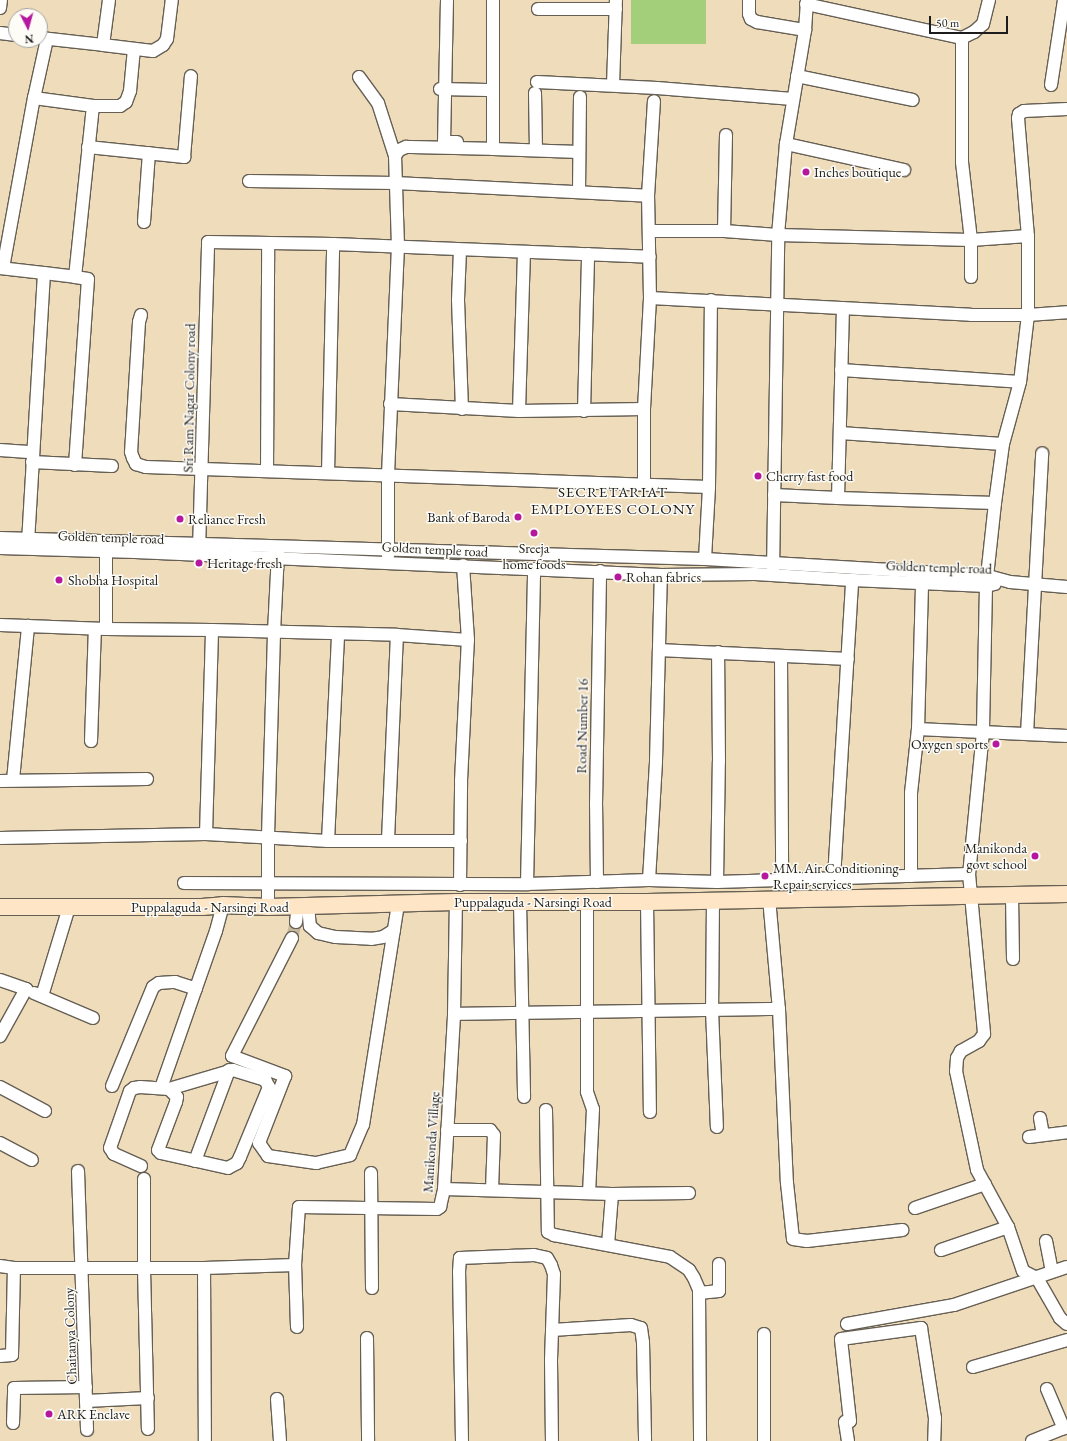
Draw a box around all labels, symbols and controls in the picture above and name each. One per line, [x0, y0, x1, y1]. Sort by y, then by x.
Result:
north arrow [8, 8, 48, 48]
scale bar [931, 8, 1010, 34]
text: 50 m [936, 15, 959, 31]
text: N [24, 32, 34, 46]
place label: Inches boutique [814, 164, 901, 180]
marker: Inches boutique [801, 167, 811, 177]
street label: Sri Ram Nagar Colony road [179, 323, 199, 473]
place label: Cherry fast food [766, 468, 853, 484]
marker: Cherry fast food [753, 471, 763, 481]
district label: SECRETARIAT EMPLOYEES COLONY [531, 482, 695, 517]
place label: Bank of Baroda [427, 509, 510, 525]
place label: Reliance Fresh [188, 511, 266, 527]
marker: Bank of Baroda [513, 512, 523, 522]
marker: Reliance Fresh [175, 514, 185, 524]
street label: Golden temple road [58, 527, 164, 547]
marker: Sreeja home foods [529, 528, 539, 538]
street label: Golden temple road [381, 538, 489, 560]
place label: Sreeja home foods [503, 540, 565, 572]
place label: Heritage fresh [207, 555, 283, 571]
street label: Golden temple road [886, 557, 992, 577]
marker: Heritage fresh [194, 558, 204, 568]
place label: Rohan fabrics [626, 569, 701, 585]
place label: Shobha Hospital [68, 572, 158, 588]
marker: Rohan fabrics [613, 572, 623, 582]
marker: Shobha Hospital [53, 574, 65, 586]
street label: Road Number 16 [573, 678, 591, 774]
place label: Oxygen sports [911, 736, 988, 752]
marker: Oxygen sports [991, 739, 1001, 749]
place label: Manikonda govt school [965, 840, 1027, 872]
marker: Manikonda govt school [1030, 851, 1040, 861]
place label: MM. Air Conditioning Repair services [773, 860, 899, 892]
marker: MM. Air Conditioning Repair services [760, 871, 770, 881]
street label: Puppalaguda - Narsingi Road [454, 894, 612, 910]
street label: Puppalaguda - Narsingi Road [131, 899, 289, 915]
street label: Manikonda Village [419, 1091, 443, 1193]
street label: Chaitanya Colony [60, 1287, 80, 1385]
place label: ARK Enclave [57, 1406, 130, 1422]
marker: ARK Enclave [44, 1409, 54, 1419]

